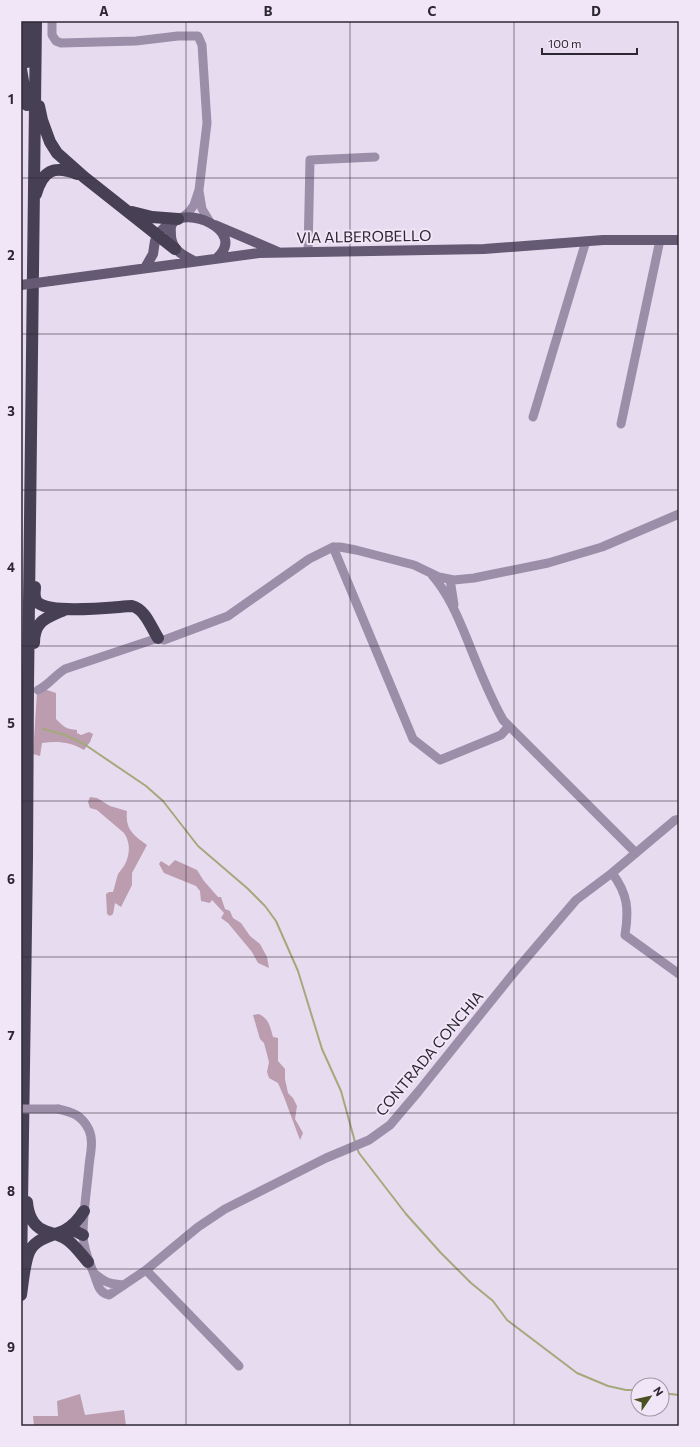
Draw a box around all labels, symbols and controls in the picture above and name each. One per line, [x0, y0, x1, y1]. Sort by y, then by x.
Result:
text: A [99, 3, 109, 19]
text: B [264, 3, 273, 19]
text: C [428, 3, 437, 19]
text: D [591, 3, 601, 19]
scale bar [542, 30, 637, 56]
text: 100 m [548, 36, 582, 50]
text: 1 [8, 91, 14, 107]
street label: VIA ALBEROBELLO [296, 226, 432, 246]
text: 2 [7, 247, 15, 263]
text: 3 [7, 403, 15, 419]
text: 4 [7, 559, 15, 575]
text: 5 [7, 715, 15, 731]
text: 6 [7, 871, 15, 887]
street label: CONTRADA CONCHIA [371, 987, 487, 1119]
text: 7 [7, 1027, 15, 1043]
text: 8 [7, 1183, 15, 1199]
text: 9 [7, 1339, 15, 1355]
north arrow [630, 1377, 670, 1417]
text: N [651, 1384, 666, 1398]

